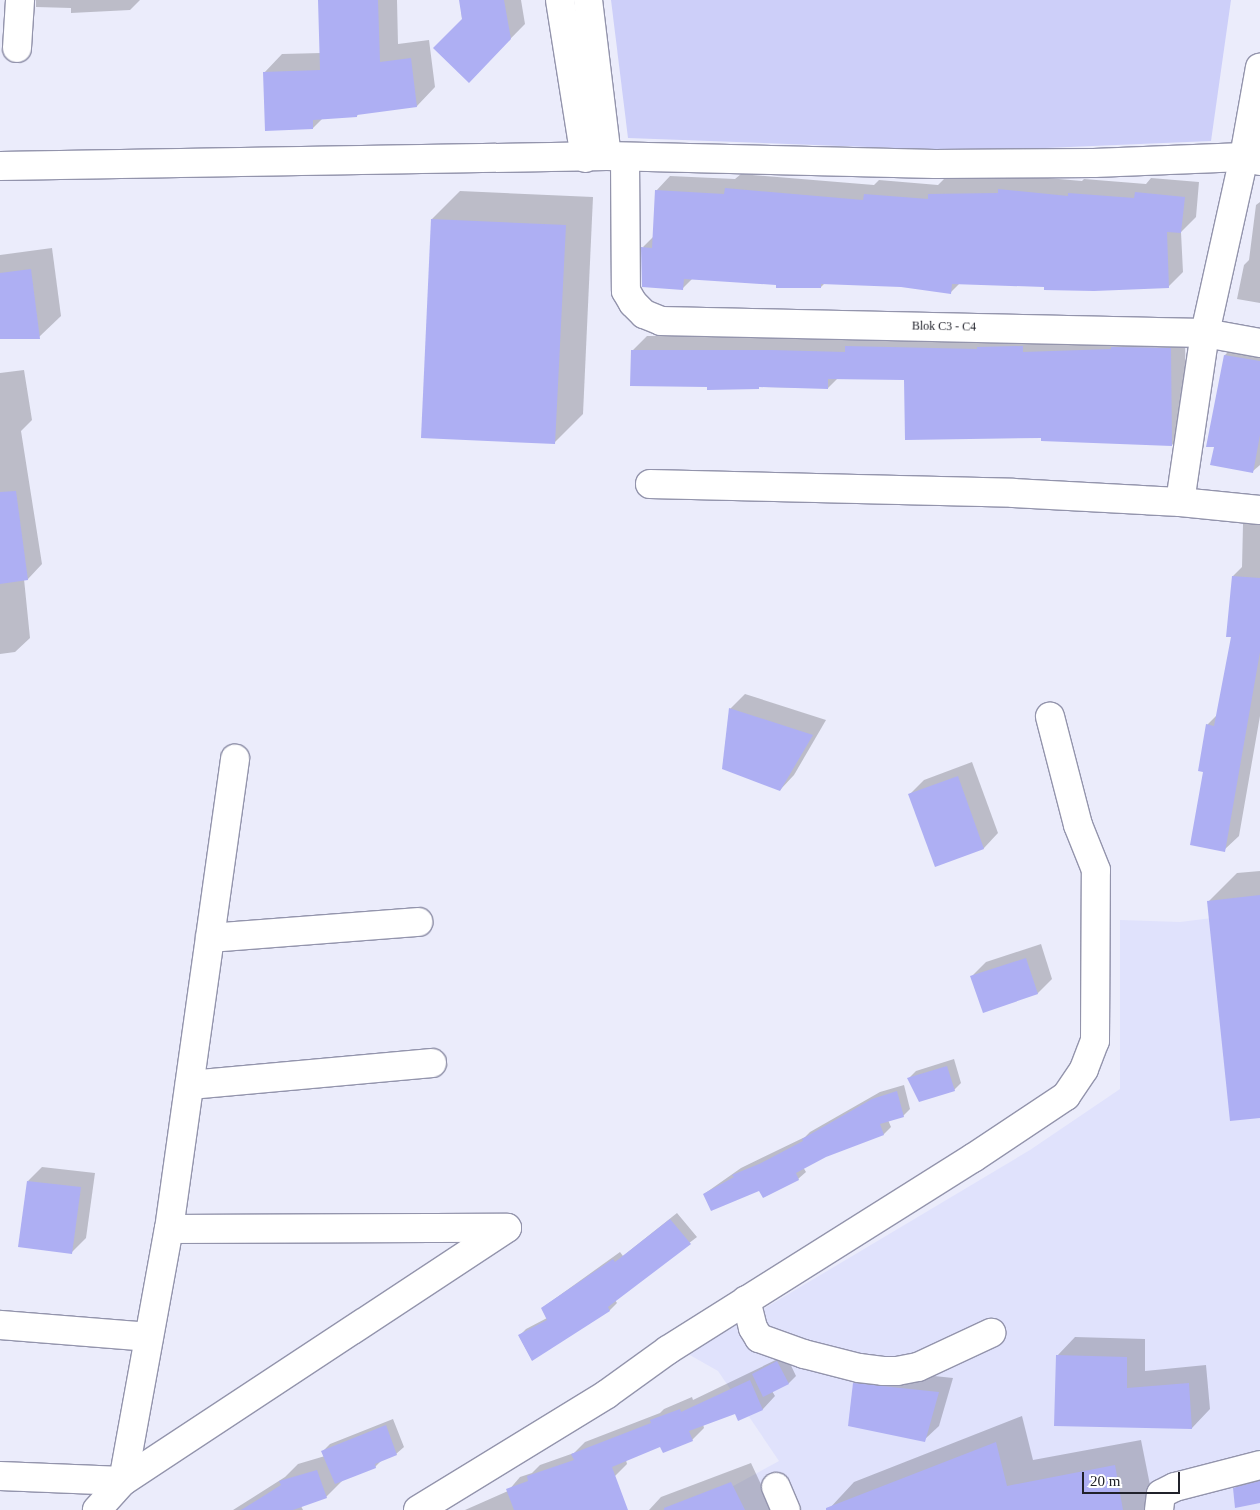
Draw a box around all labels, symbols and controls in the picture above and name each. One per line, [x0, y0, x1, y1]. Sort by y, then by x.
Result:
street label: Blok C3 - C4 [912, 319, 976, 335]
scale bar [1085, 1462, 1182, 1494]
text: 20 m [1090, 1473, 1120, 1489]

